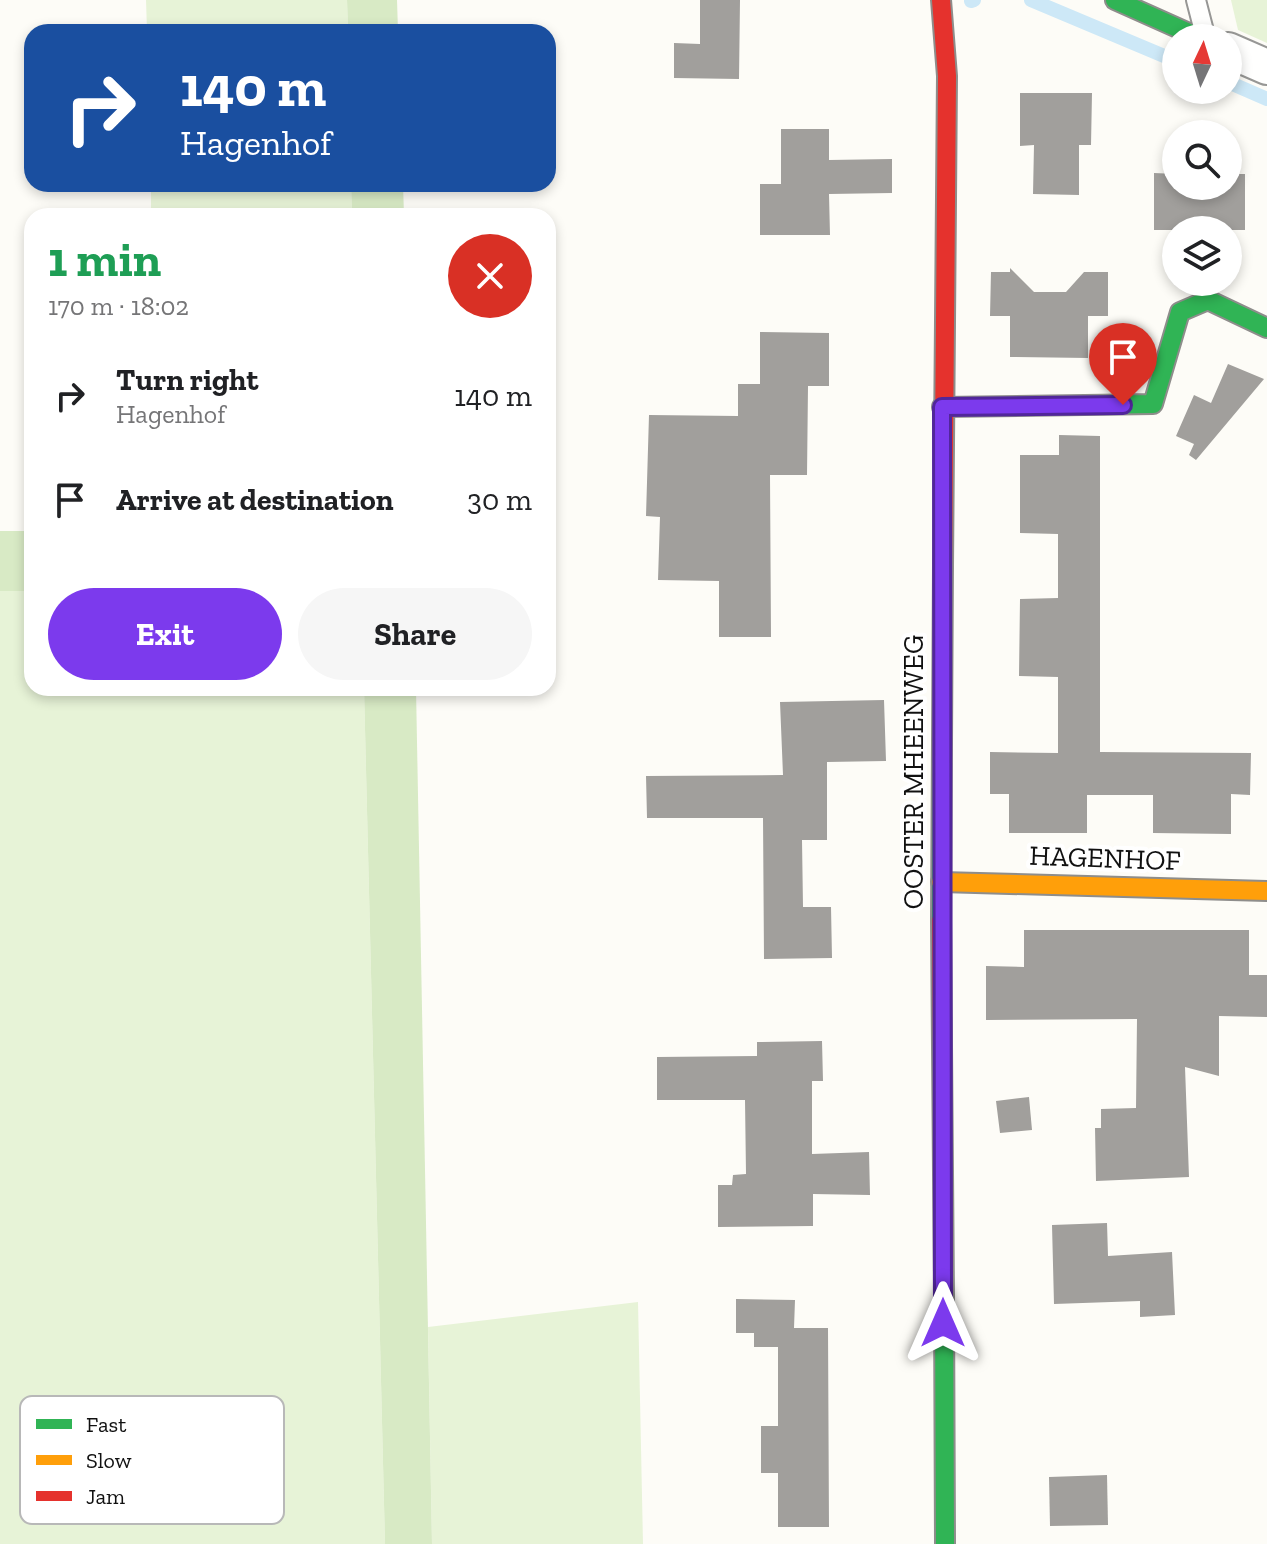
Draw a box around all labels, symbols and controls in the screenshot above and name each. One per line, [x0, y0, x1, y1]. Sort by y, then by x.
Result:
north arrow [1162, 24, 1242, 104]
map controls [1162, 24, 1242, 296]
text: 140 m [180, 53, 326, 120]
icon: right [48, 56, 152, 160]
button: search [1162, 120, 1242, 200]
text: Hagenhof [180, 121, 332, 164]
button: layers [1162, 216, 1242, 296]
text: 1 min [48, 231, 161, 288]
button: close [448, 234, 532, 318]
text: 170 m · 18:02 [48, 290, 189, 322]
pin [1089, 323, 1157, 405]
icon: arrive [1101, 335, 1145, 379]
text: Turn right [116, 362, 258, 398]
icon: right [48, 374, 92, 418]
text: 140 m [454, 378, 532, 414]
text: Hagenhof [116, 398, 226, 430]
icon: arrive [48, 478, 92, 522]
text: Arrive at destination [116, 482, 393, 518]
text: 30 m [467, 482, 532, 518]
button: Exit [48, 588, 282, 680]
button: Share [298, 588, 532, 680]
street label: OOSTER MHEENWEG [897, 635, 930, 909]
street label: HAGENHOF [1029, 839, 1181, 877]
position arrow [901, 1281, 985, 1365]
legend [20, 1396, 284, 1524]
text: Fast [86, 1411, 127, 1438]
text: Slow [86, 1447, 132, 1474]
text: Jam [86, 1483, 125, 1510]

